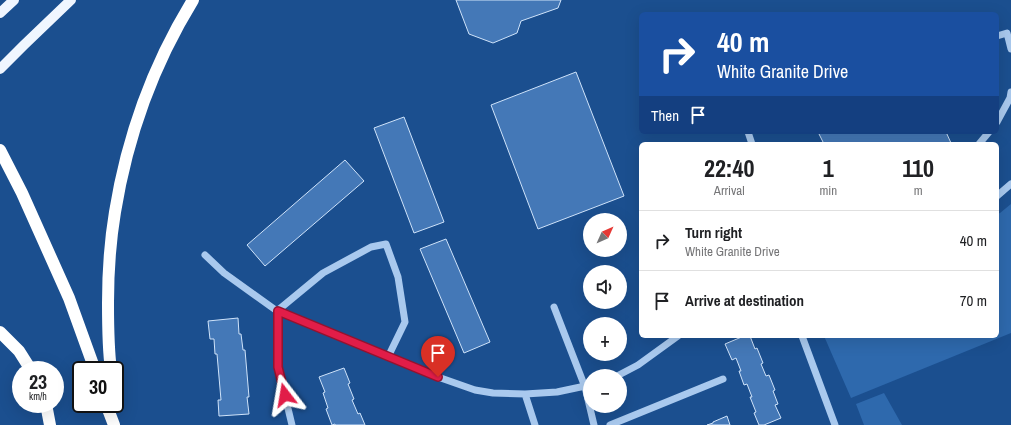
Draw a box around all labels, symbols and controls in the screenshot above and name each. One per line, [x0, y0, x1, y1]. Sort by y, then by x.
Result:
text: 40 m [717, 23, 769, 61]
icon: right [651, 28, 703, 80]
text: White Granite Drive [717, 59, 848, 84]
icon: arrive [687, 104, 709, 126]
text: Then [651, 105, 679, 126]
text: 22:40 [704, 152, 754, 184]
text: 1 [823, 152, 834, 184]
text: 110 [902, 152, 934, 184]
text: Arrival [714, 182, 745, 199]
text: min [819, 182, 837, 199]
text: m [914, 182, 923, 199]
north arrow [583, 213, 627, 257]
map controls [583, 213, 627, 413]
text: Turn right [685, 222, 742, 243]
icon: right [651, 230, 673, 252]
text: 40 m [960, 230, 987, 251]
text: White Granite Drive [685, 243, 780, 260]
button: sound [583, 265, 627, 309]
icon: arrive [651, 290, 673, 312]
text: Arrive at destination [685, 290, 804, 311]
text: 70 m [960, 290, 987, 311]
button: + [583, 317, 627, 361]
pin [421, 336, 455, 377]
icon: arrive [427, 342, 449, 364]
speed limit sign: 30 [72, 361, 124, 413]
text: 23 [29, 368, 47, 395]
button: − [583, 369, 627, 413]
position arrow [264, 374, 306, 416]
text: km/h [29, 390, 47, 403]

